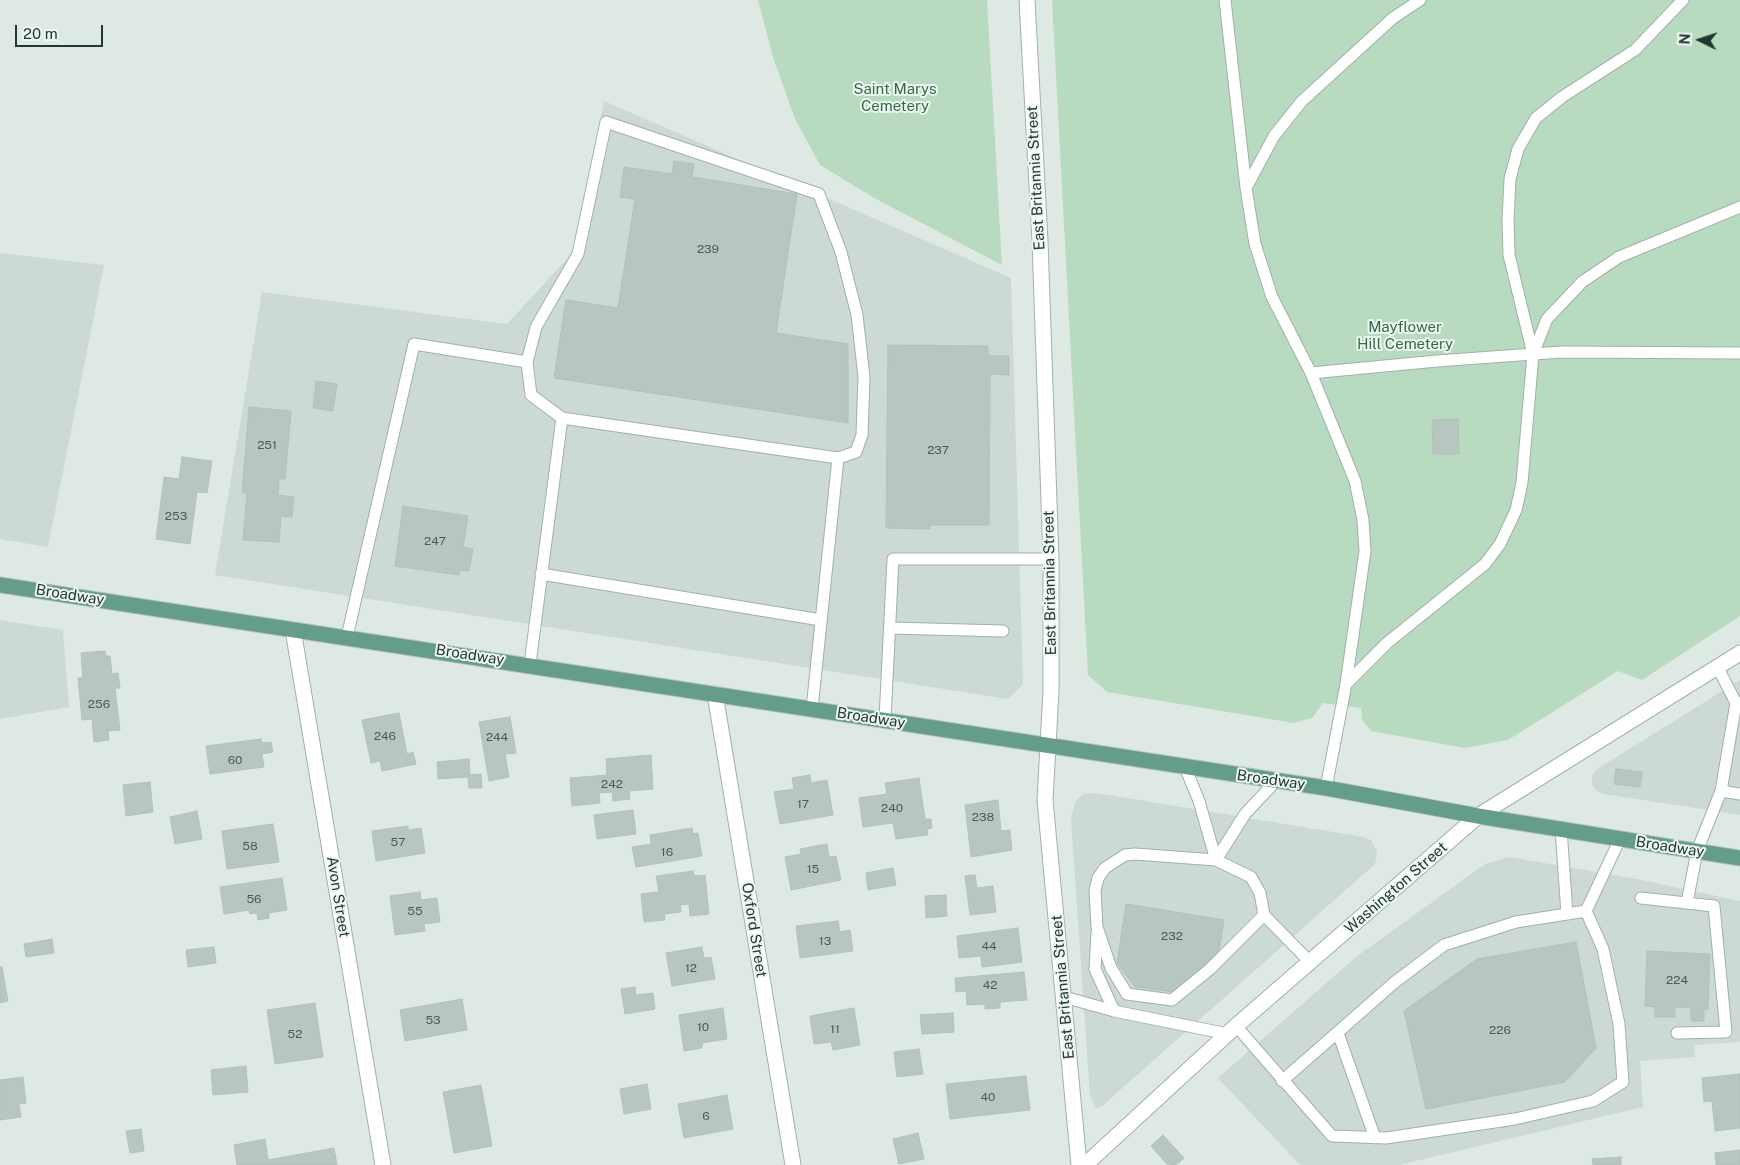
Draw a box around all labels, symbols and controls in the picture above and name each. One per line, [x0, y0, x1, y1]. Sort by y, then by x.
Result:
scale bar [18, 15, 105, 47]
north arrow [1675, 15, 1725, 65]
text: 20 m [23, 25, 58, 42]
text: N [1677, 33, 1693, 45]
park label: Saint Marys Cemetery [854, 80, 936, 115]
street label: East Britannia Street [1023, 105, 1049, 251]
house number: 239 [697, 242, 719, 256]
park label: Mayflower Hill Cemetery [1357, 318, 1453, 353]
house number: 251 [257, 438, 277, 452]
house number: 237 [927, 443, 949, 457]
house number: 253 [165, 509, 187, 523]
street label: East Britannia Street [1040, 510, 1060, 656]
house number: 247 [424, 534, 446, 548]
street label: Broadway [35, 581, 105, 609]
street label: Broadway [435, 641, 505, 669]
house number: 256 [88, 697, 110, 711]
street label: Broadway [836, 704, 906, 732]
house number: 246 [374, 729, 396, 743]
house number: 244 [486, 730, 508, 744]
house number: 60 [228, 753, 242, 767]
street label: Broadway [1236, 766, 1306, 794]
house number: 242 [601, 777, 623, 791]
house number: 17 [797, 797, 809, 811]
house number: 240 [881, 801, 903, 815]
house number: 238 [972, 810, 994, 824]
street label: Broadway [1635, 833, 1705, 861]
house number: 57 [391, 835, 405, 849]
street label: Washington Street [1341, 838, 1451, 938]
house number: 58 [242, 839, 258, 853]
house number: 16 [661, 845, 673, 859]
street label: Avon Street [323, 855, 353, 939]
house number: 15 [807, 862, 819, 876]
street label: Oxford Street [738, 881, 770, 979]
house number: 56 [246, 892, 262, 906]
house number: 55 [407, 904, 423, 918]
street label: East Britannia Street [1048, 914, 1078, 1060]
house number: 232 [1161, 929, 1183, 943]
house number: 13 [819, 934, 831, 948]
house number: 44 [981, 939, 997, 953]
house number: 12 [685, 961, 697, 975]
house number: 224 [1666, 973, 1688, 987]
house number: 42 [983, 978, 997, 992]
house number: 53 [425, 1013, 441, 1027]
house number: 10 [697, 1020, 709, 1034]
house number: 11 [830, 1022, 840, 1036]
house number: 226 [1489, 1023, 1511, 1037]
house number: 52 [288, 1027, 302, 1041]
house number: 40 [981, 1090, 995, 1104]
house number: 6 [702, 1109, 710, 1123]

